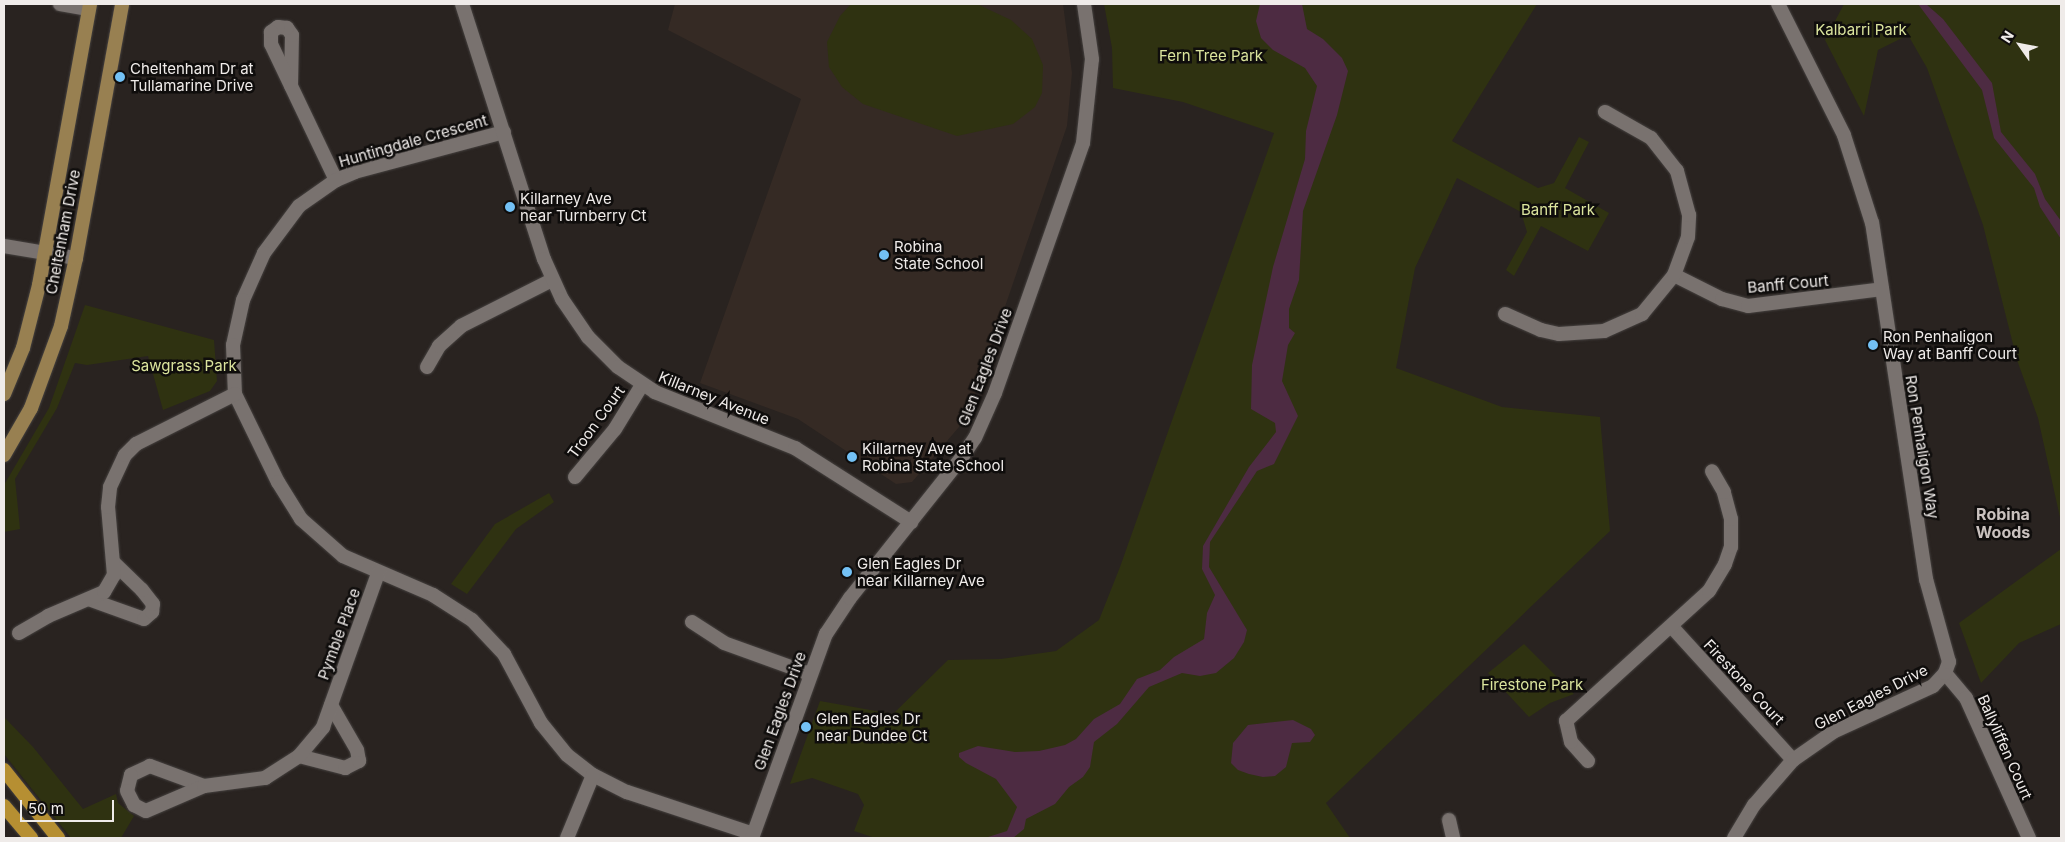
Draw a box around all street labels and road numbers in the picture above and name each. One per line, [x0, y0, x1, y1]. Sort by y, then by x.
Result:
street label: Huntingdale Crescent [337, 111, 489, 171]
street label: Cheltenham Drive [42, 168, 84, 296]
street label: Banff Court [1747, 271, 1829, 297]
street label: Glen Eagles Drive [954, 305, 1016, 429]
street label: Killarney Avenue [656, 368, 772, 428]
street label: Ron Penhaligon Way [1902, 374, 1942, 520]
street label: Troon Court [564, 382, 628, 462]
street label: Pymble Place [314, 586, 364, 682]
street label: Firestone Court [1700, 636, 1788, 728]
street label: Glen Eagles Drive [750, 649, 810, 773]
street label: Glen Eagles Drive [1811, 661, 1931, 733]
street label: Ballyliffen Court [1974, 692, 2036, 802]

